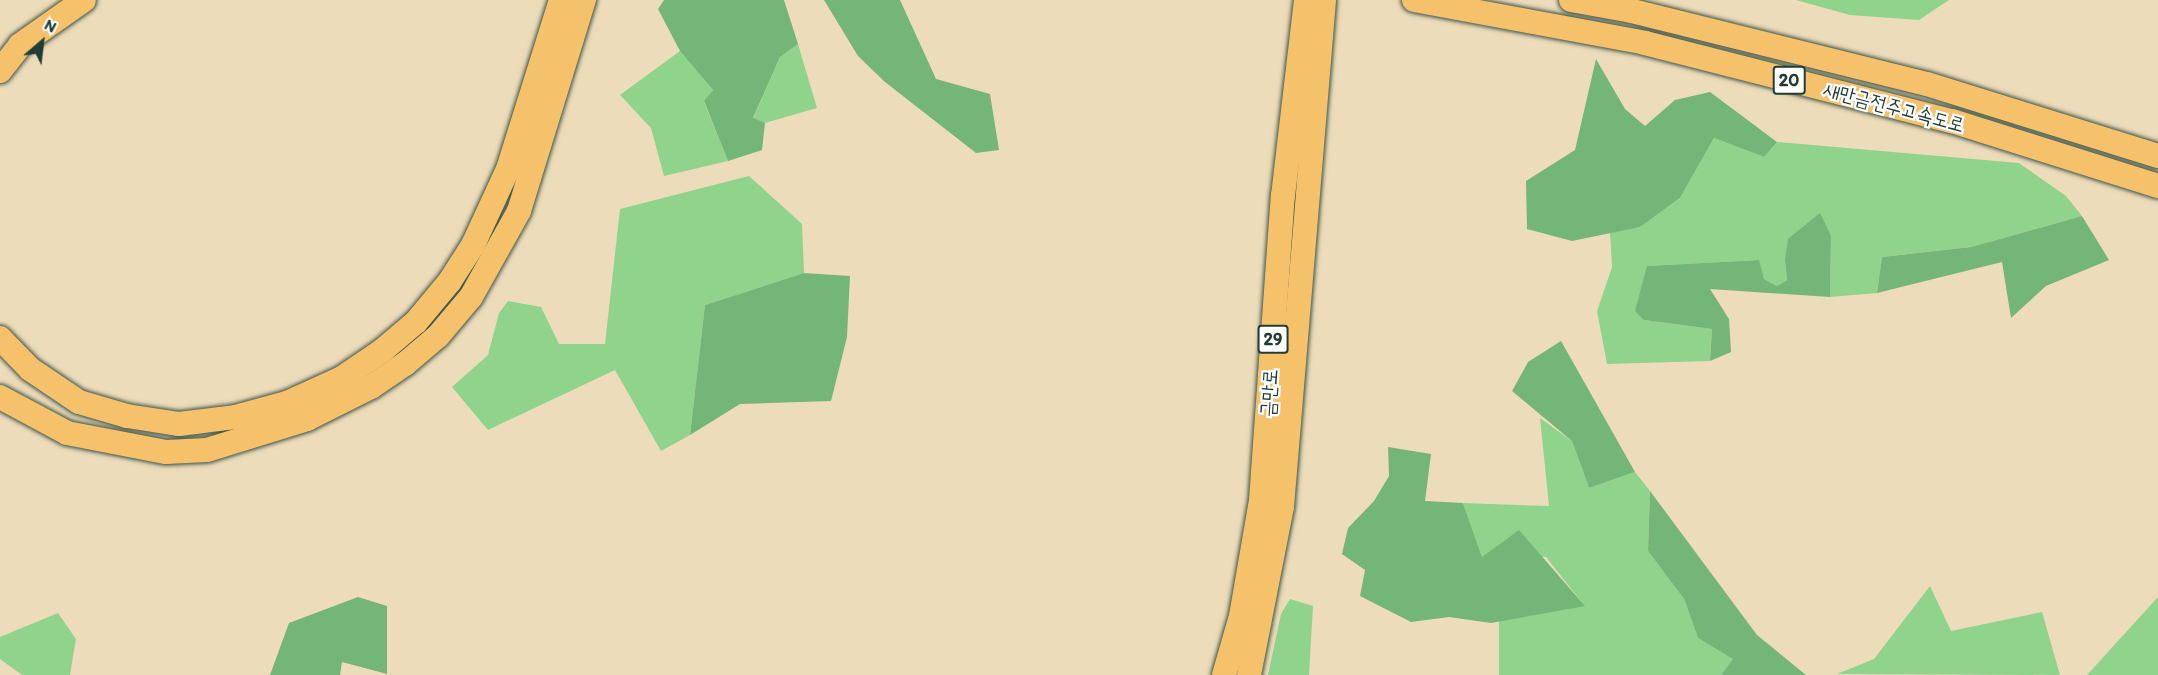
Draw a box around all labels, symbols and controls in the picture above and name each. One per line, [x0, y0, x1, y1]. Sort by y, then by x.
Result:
north arrow [12, 12, 72, 72]
text: N [41, 15, 60, 37]
road number: 20 [1772, 65, 1806, 95]
street label: 새만금전주고속도로 [1821, 77, 1967, 137]
road number: 29 [1256, 324, 1290, 354]
street label: 금만로 [1255, 368, 1283, 418]

